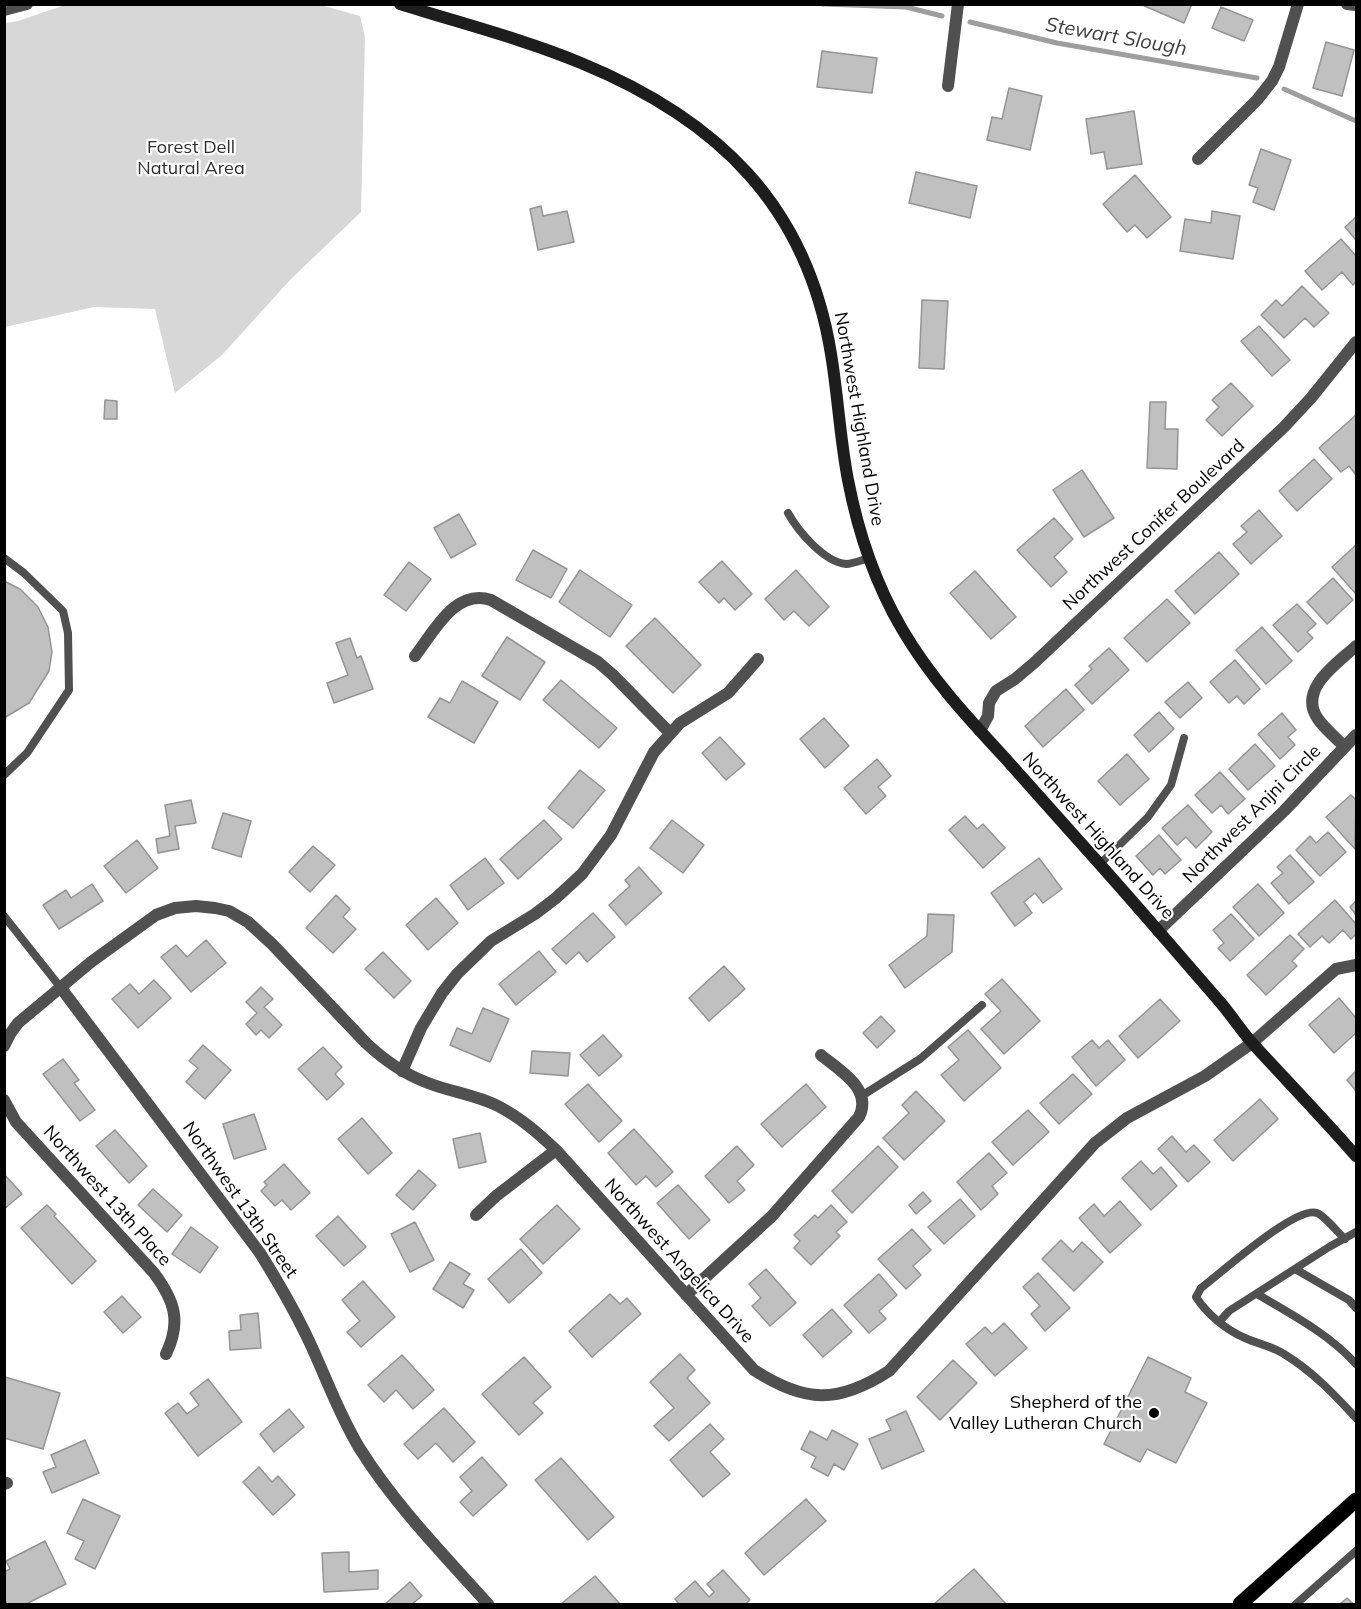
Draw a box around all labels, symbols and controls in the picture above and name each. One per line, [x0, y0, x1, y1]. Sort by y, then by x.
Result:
water label: Stewart Slough [1043, 13, 1189, 61]
park label: Forest Dell Natural Area [137, 137, 245, 180]
street label: Northwest Highland Drive [830, 310, 888, 528]
street label: Northwest Conifer Boulevard [1059, 435, 1249, 615]
street label: Northwest Anjni Circle [1179, 741, 1325, 887]
street label: Northwest Highland Drive [1017, 748, 1179, 924]
street label: Northwest 13th Street [178, 1118, 302, 1282]
street label: Northwest 13th Place [38, 1121, 176, 1271]
street label: Northwest Angelica Drive [600, 1174, 758, 1348]
place label: Shepherd of the Valley Lutheran Church [949, 1392, 1142, 1434]
marker: Shepherd of the Valley Lutheran Church [1147, 1406, 1161, 1420]

